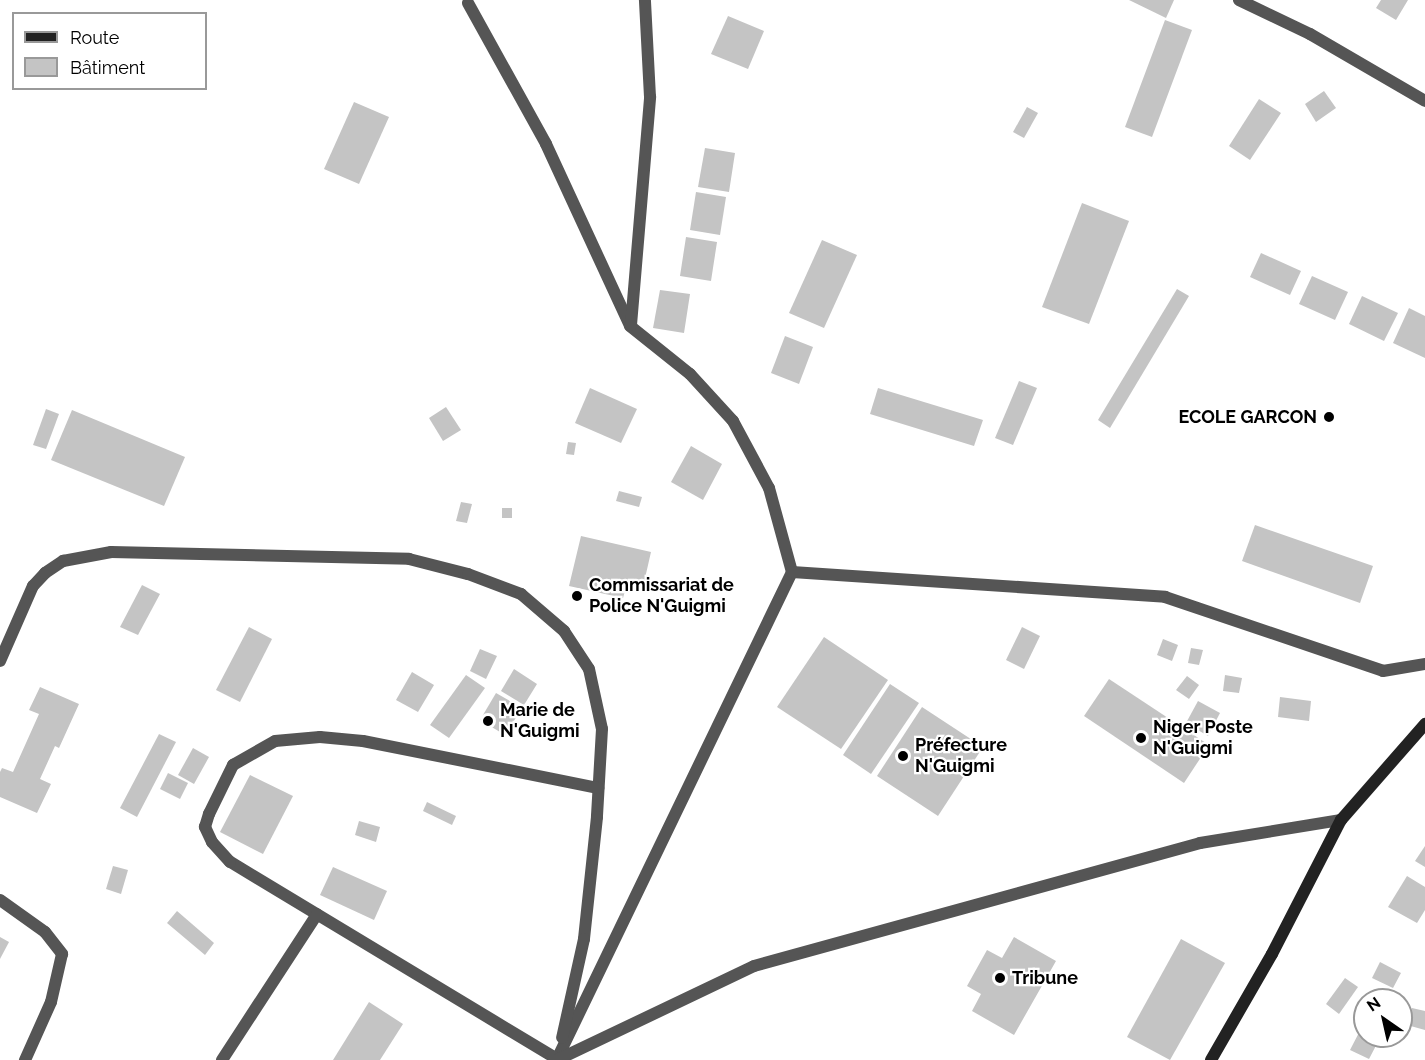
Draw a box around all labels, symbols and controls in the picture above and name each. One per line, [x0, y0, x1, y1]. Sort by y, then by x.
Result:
legend [12, 12, 207, 90]
text: Route [70, 27, 119, 48]
text: Bâtiment [70, 57, 145, 78]
place label: ECOLE GARCON [1178, 406, 1317, 428]
marker: ECOLE GARCON [1322, 410, 1336, 424]
place label: Commissariat de Police N'Guigmi [589, 575, 734, 618]
marker: Commissariat de Police N'Guigmi [570, 589, 584, 603]
place label: Marie de N'Guigmi [500, 700, 579, 742]
marker: Marie de N'Guigmi [481, 714, 495, 728]
place label: Niger Poste N'Guigmi [1153, 717, 1253, 760]
marker: Niger Poste N'Guigmi [1134, 731, 1148, 745]
place label: Préfecture N'Guigmi [915, 735, 1007, 777]
marker: Préfecture N'Guigmi [896, 749, 910, 763]
place label: Tribune [1012, 967, 1078, 989]
marker: Tribune [993, 971, 1007, 985]
north arrow [1353, 988, 1413, 1048]
text: N [1363, 993, 1384, 1016]

